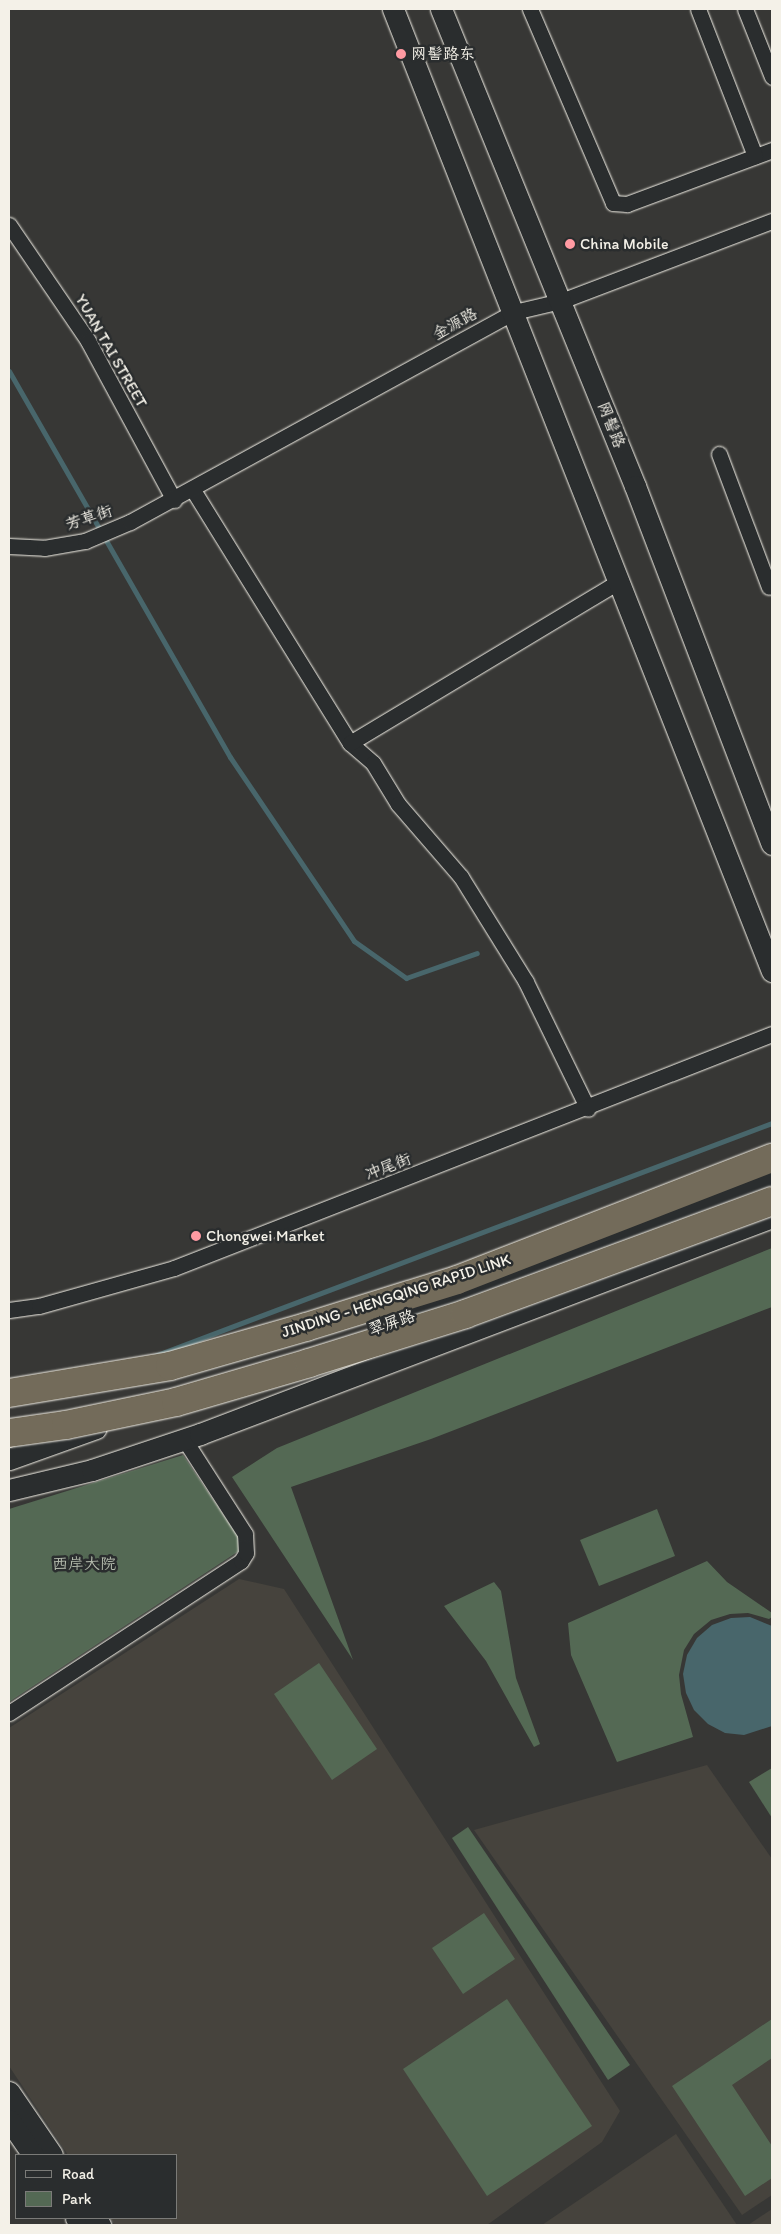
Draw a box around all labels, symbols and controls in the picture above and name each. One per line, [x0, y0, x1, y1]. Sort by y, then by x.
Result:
place label: 网髻路东 [411, 44, 475, 64]
marker: 网髻路东 [395, 48, 407, 60]
place label: China Mobile [580, 234, 668, 254]
marker: China Mobile [564, 238, 576, 250]
street label: YUAN TAI STREET [71, 292, 151, 410]
street label: 金源路 [429, 304, 481, 344]
street label: 网髻路 [593, 399, 629, 451]
street label: 芳草街 [63, 501, 115, 535]
street label: 冲尾街 [362, 1149, 414, 1185]
place label: Chongwei Market [206, 1226, 325, 1246]
marker: Chongwei Market [190, 1230, 202, 1242]
street label: JINDING - HENGQING RAPID LINK [279, 1250, 513, 1342]
street label: 翠屏路 [366, 1306, 418, 1340]
park label: 西岸大院 [52, 1554, 116, 1574]
legend [15, 2154, 178, 2219]
text: Road [62, 2165, 94, 2183]
text: Park [62, 2190, 92, 2208]

